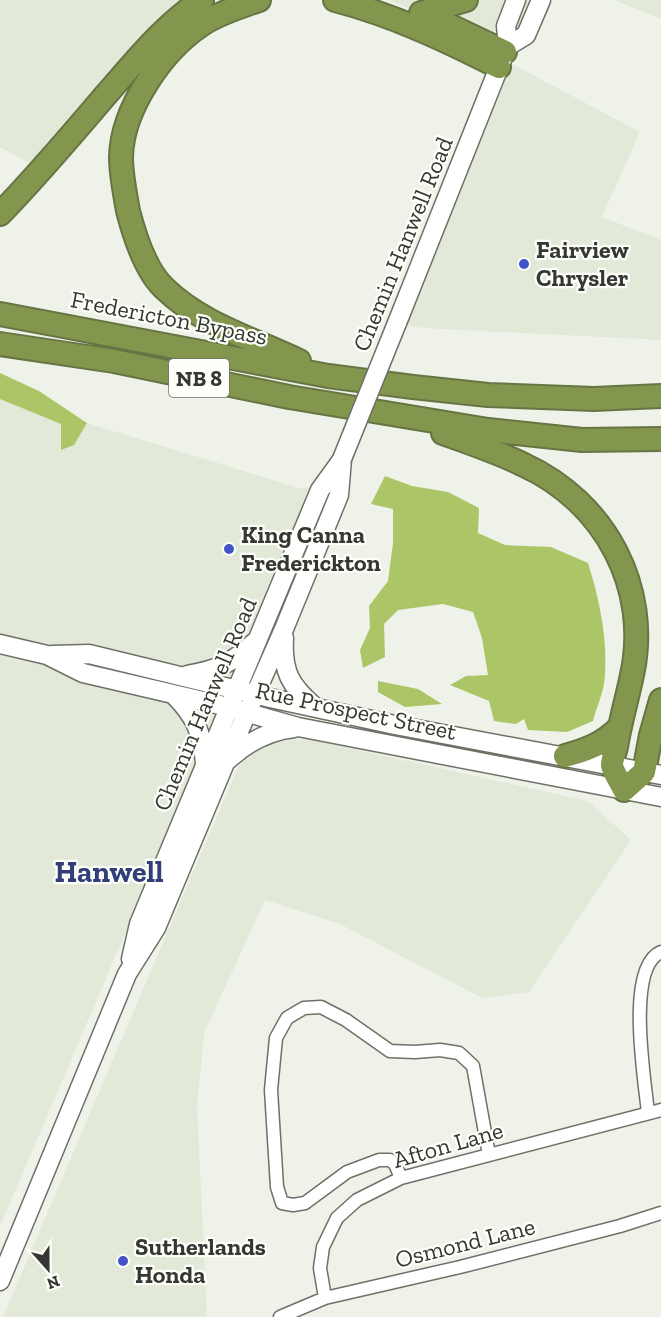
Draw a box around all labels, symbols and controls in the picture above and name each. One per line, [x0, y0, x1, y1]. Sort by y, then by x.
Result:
street label: Chemin Hanwell Road [346, 132, 459, 355]
place label: Fairview Chrysler [536, 235, 629, 292]
marker: Fairview Chrysler [517, 257, 531, 271]
street label: Fredericton Bypass [68, 284, 270, 351]
road number: NB 8 [169, 359, 229, 397]
place label: King Canna Frederickton [241, 520, 381, 577]
marker: King Canna Frederickton [222, 542, 236, 556]
street label: Chemin Hanwell Road [146, 593, 263, 815]
street label: Rue Prospect Street [253, 675, 459, 746]
district label: Hanwell [55, 854, 164, 890]
street label: Afton Lane [389, 1115, 506, 1174]
street label: Osmond Lane [392, 1211, 538, 1274]
place label: Sutherlands Honda [135, 1232, 266, 1289]
north arrow [18, 1239, 78, 1299]
marker: Sutherlands Honda [116, 1254, 130, 1268]
text: N [44, 1271, 62, 1294]

